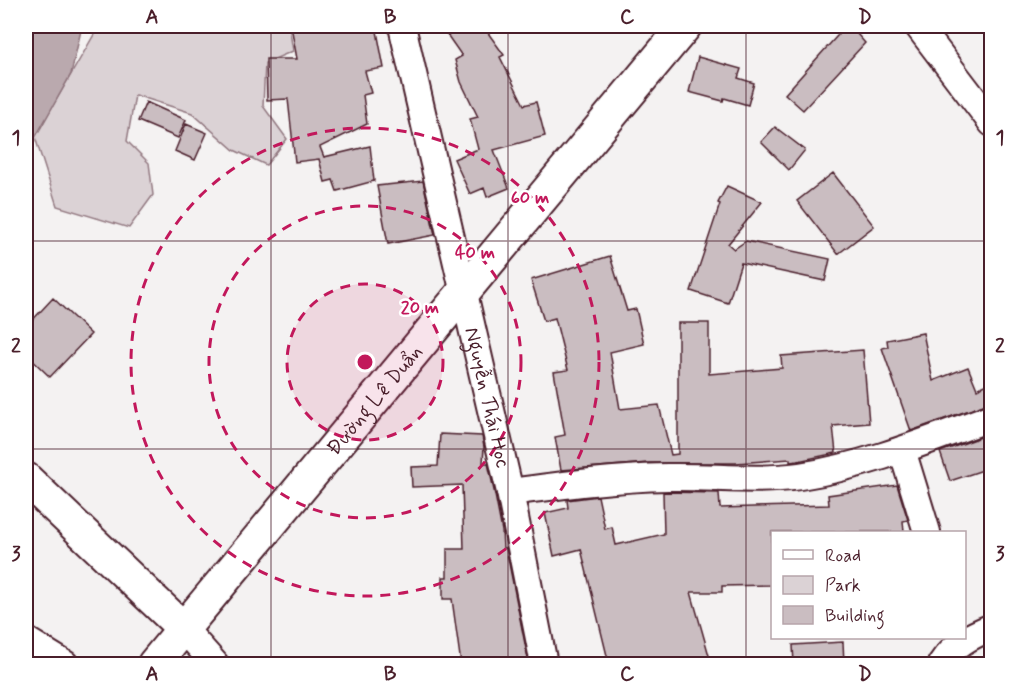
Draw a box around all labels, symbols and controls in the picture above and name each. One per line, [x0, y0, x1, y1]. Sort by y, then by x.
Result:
text: A [145, 4, 159, 31]
text: B [384, 4, 397, 31]
text: C [620, 4, 635, 31]
text: D [858, 4, 872, 31]
text: 1 [12, 125, 20, 152]
text: 1 [996, 125, 1004, 152]
text: 60 m [511, 186, 549, 210]
text: 40 m [455, 241, 495, 265]
text: 20 m [401, 296, 439, 320]
street label: Nguyễn Thái Học [457, 324, 517, 470]
text: 2 [11, 333, 21, 360]
text: 2 [995, 333, 1005, 360]
street label: Đường Lê Duẩn [320, 339, 429, 462]
centre of rings [355, 352, 375, 372]
legend [771, 531, 966, 639]
text: 3 [11, 541, 21, 568]
text: 3 [995, 541, 1005, 568]
text: Road [825, 544, 861, 568]
text: Park [825, 574, 861, 598]
text: Building [825, 604, 885, 630]
text: A [145, 661, 159, 688]
text: B [384, 661, 397, 688]
text: C [620, 661, 635, 688]
text: D [858, 661, 872, 688]

